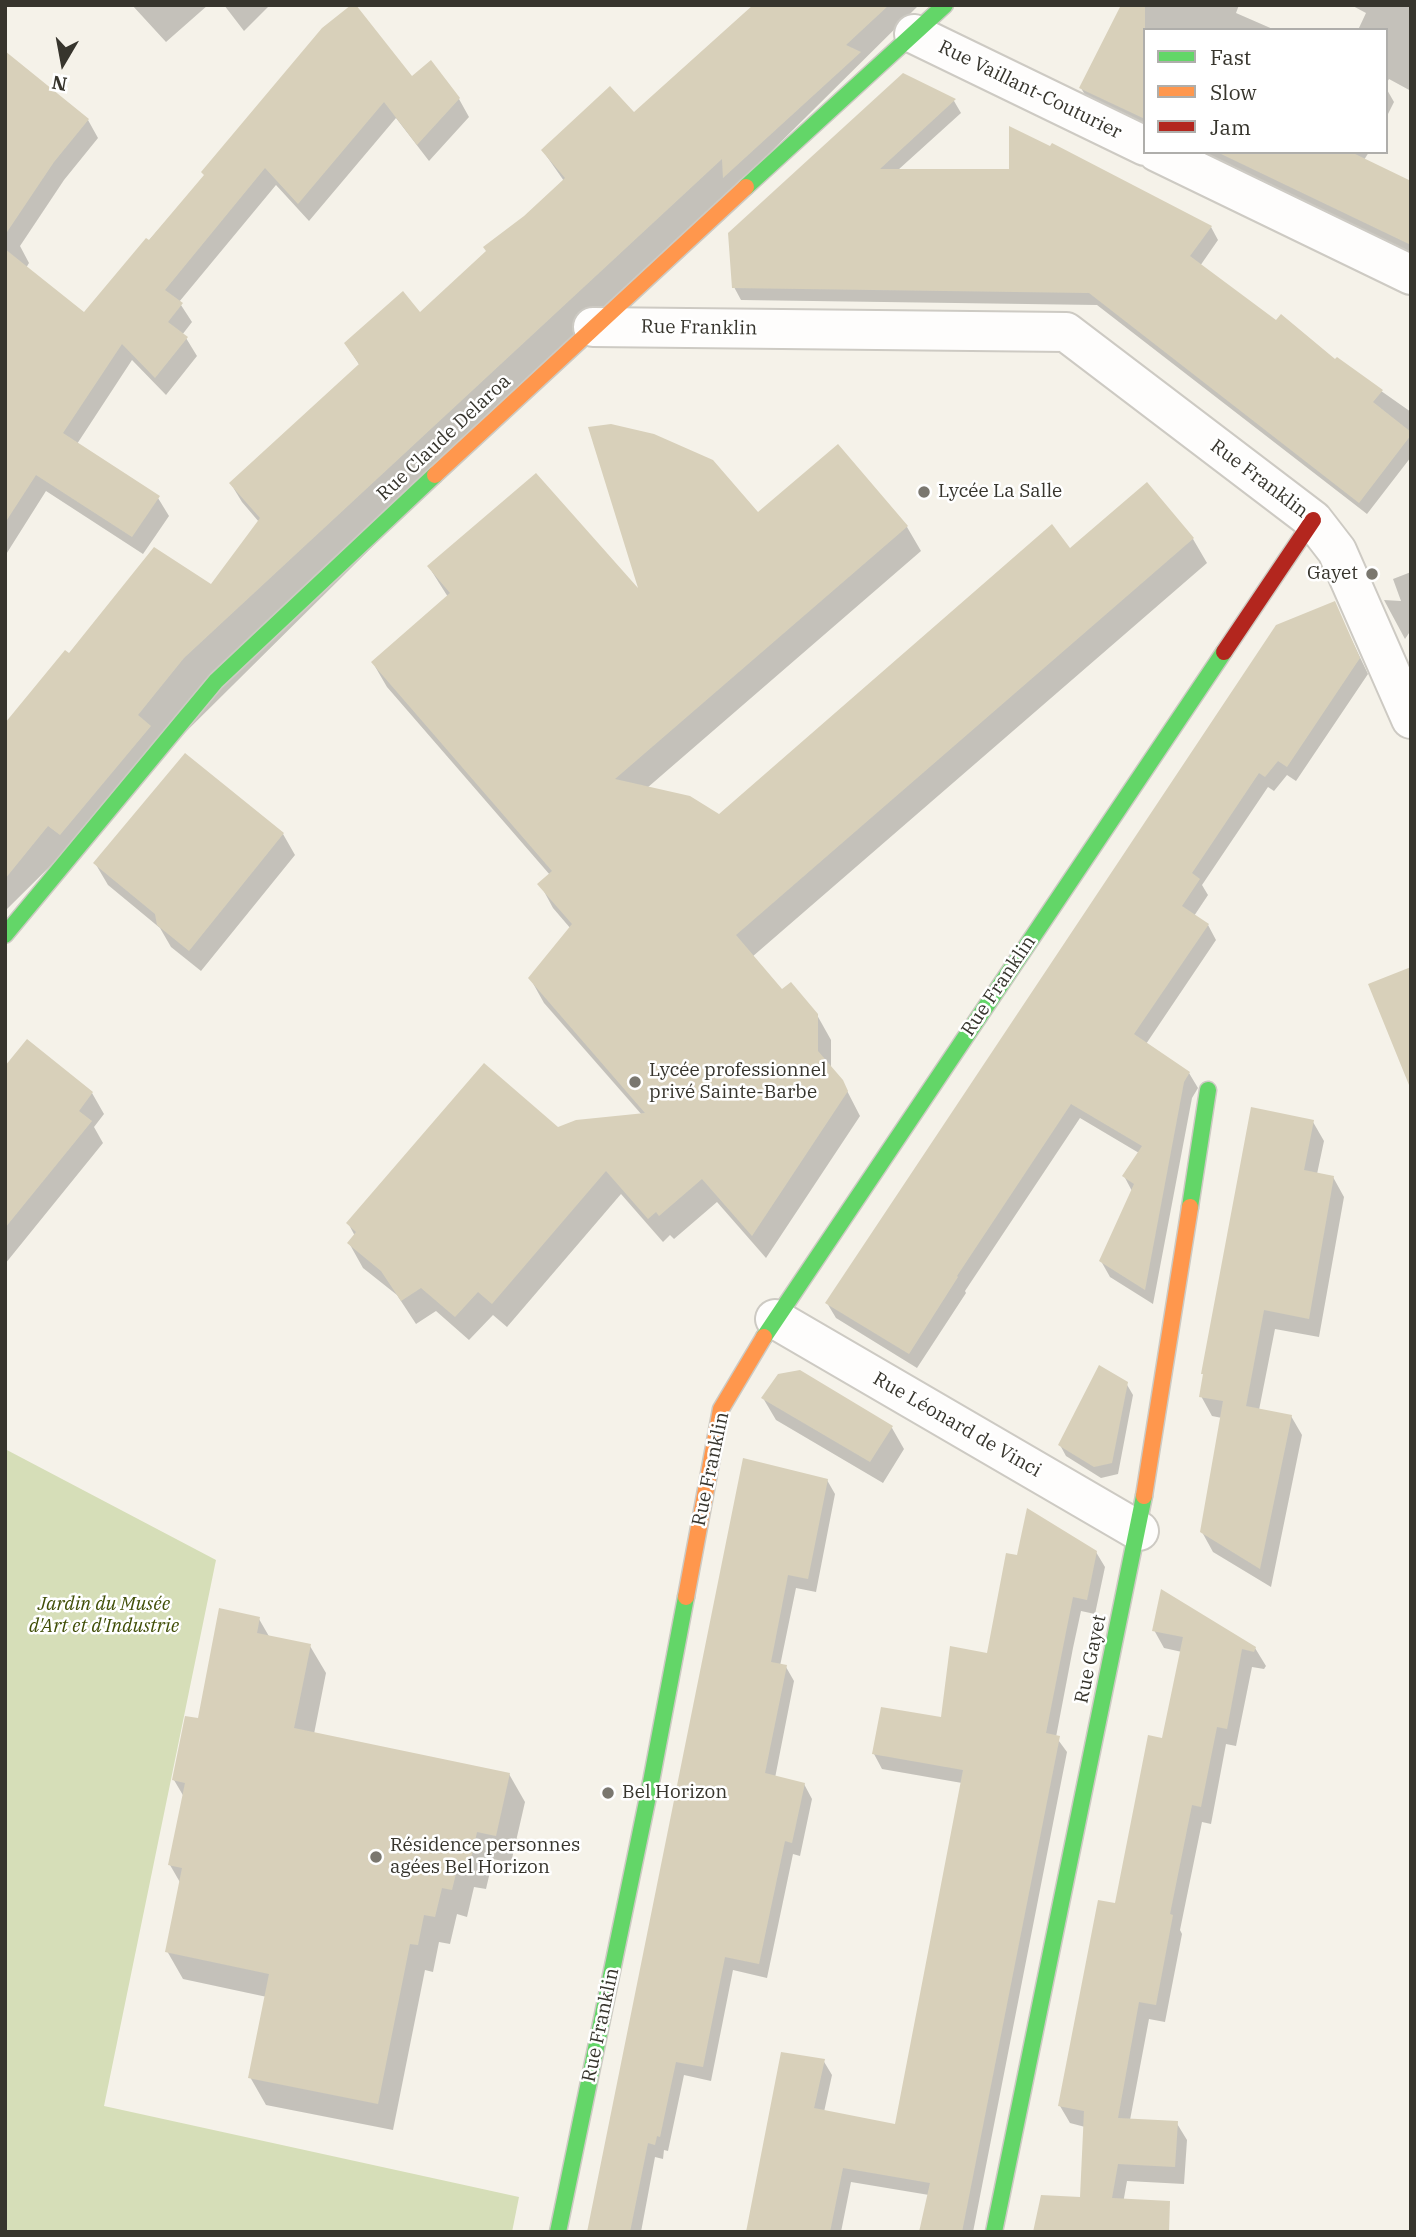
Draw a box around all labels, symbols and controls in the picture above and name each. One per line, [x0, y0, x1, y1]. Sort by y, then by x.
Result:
north arrow [28, 28, 98, 98]
legend [1143, 28, 1388, 154]
street label: Rue Vaillant-Couturier [935, 36, 1125, 144]
text: Fast [1210, 43, 1251, 71]
text: N [50, 71, 69, 97]
text: Slow [1210, 78, 1257, 106]
text: Jam [1210, 113, 1251, 141]
street label: Rue Franklin [641, 316, 757, 340]
street label: Rue Claude Delaroa [372, 370, 516, 506]
street label: Rue Franklin [1206, 435, 1312, 523]
place label: Lycée La Salle [938, 481, 1062, 503]
marker: Lycée La Salle [916, 484, 932, 500]
place label: Gayet [1307, 563, 1358, 585]
marker: Gayet [1364, 566, 1380, 582]
street label: Rue Franklin [957, 931, 1041, 1041]
place label: Lycée professionnel privé Sainte-Barbe [649, 1060, 827, 1104]
marker: Lycée professionnel privé Sainte-Barbe [627, 1074, 643, 1090]
street label: Rue Léonard de Vinci [869, 1368, 1045, 1482]
street label: Rue Franklin [688, 1410, 734, 1528]
park label: Jardin du Musée d'Art et d'Industrie [29, 1594, 179, 1638]
street label: Rue Gayet [1070, 1613, 1112, 1705]
place label: Bel Horizon [622, 1782, 727, 1804]
marker: Bel Horizon [600, 1785, 616, 1801]
place label: Résidence personnes agées Bel Horizon [390, 1835, 580, 1879]
marker: Résidence personnes agées Bel Horizon [368, 1849, 384, 1865]
street label: Rue Franklin [578, 1966, 624, 2084]

